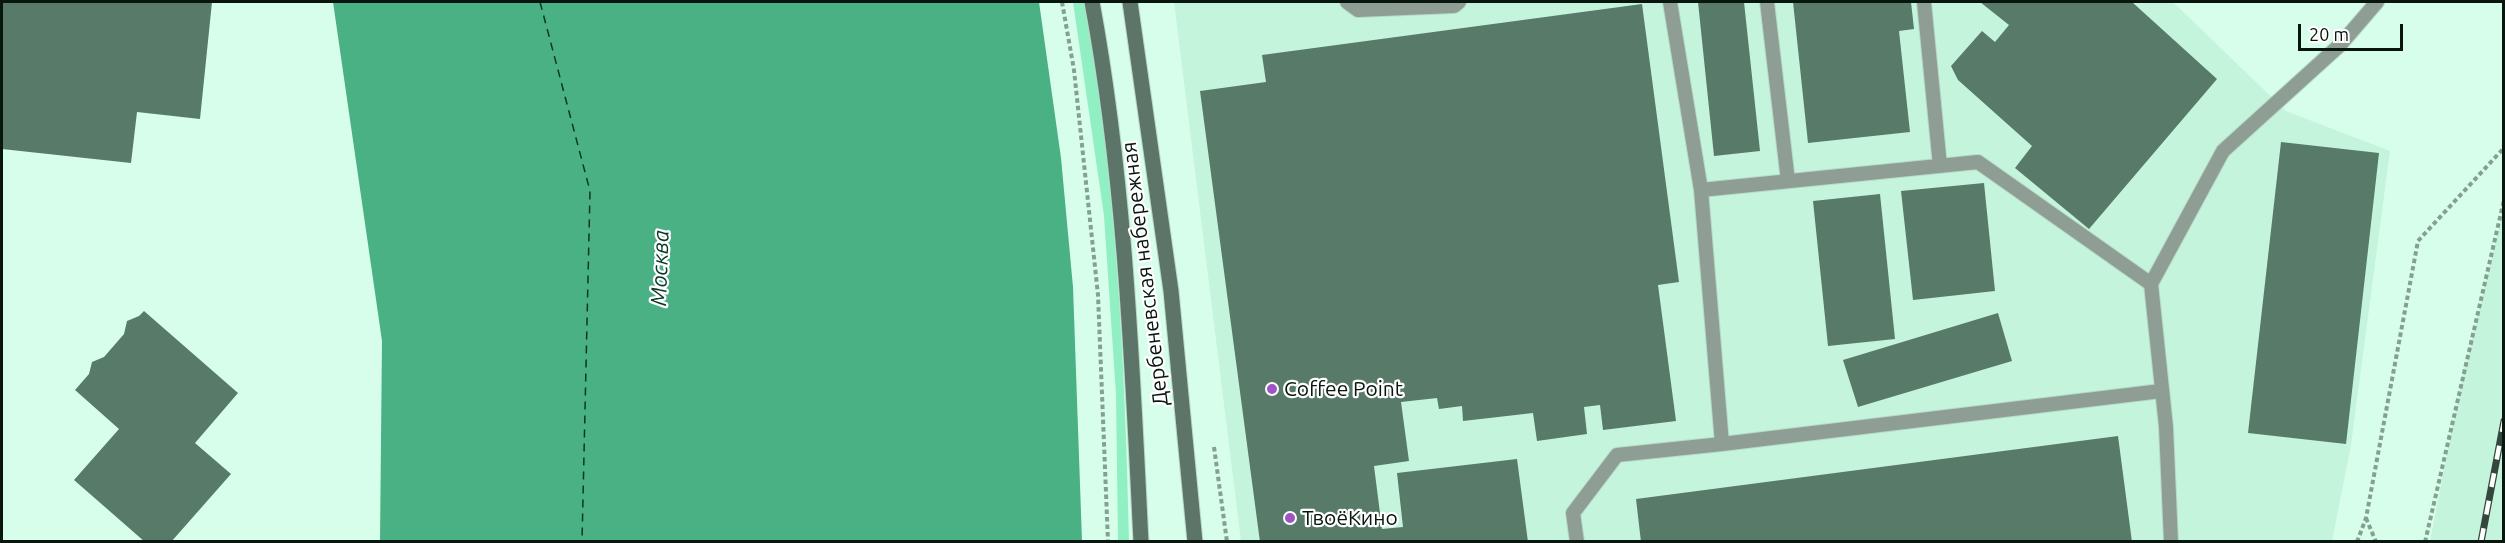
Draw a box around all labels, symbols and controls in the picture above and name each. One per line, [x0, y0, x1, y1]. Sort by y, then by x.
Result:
scale bar [2301, 12, 2406, 50]
text: 20 m [2309, 24, 2349, 44]
street label: Дербеневская набережная [1116, 140, 1174, 408]
water label: Москва [645, 230, 675, 306]
place label: Coffee Point [1284, 376, 1403, 402]
marker: Coffee Point [1265, 382, 1279, 396]
place label: ТвоёКино [1302, 505, 1398, 531]
marker: ТвоёКино [1283, 511, 1297, 525]

